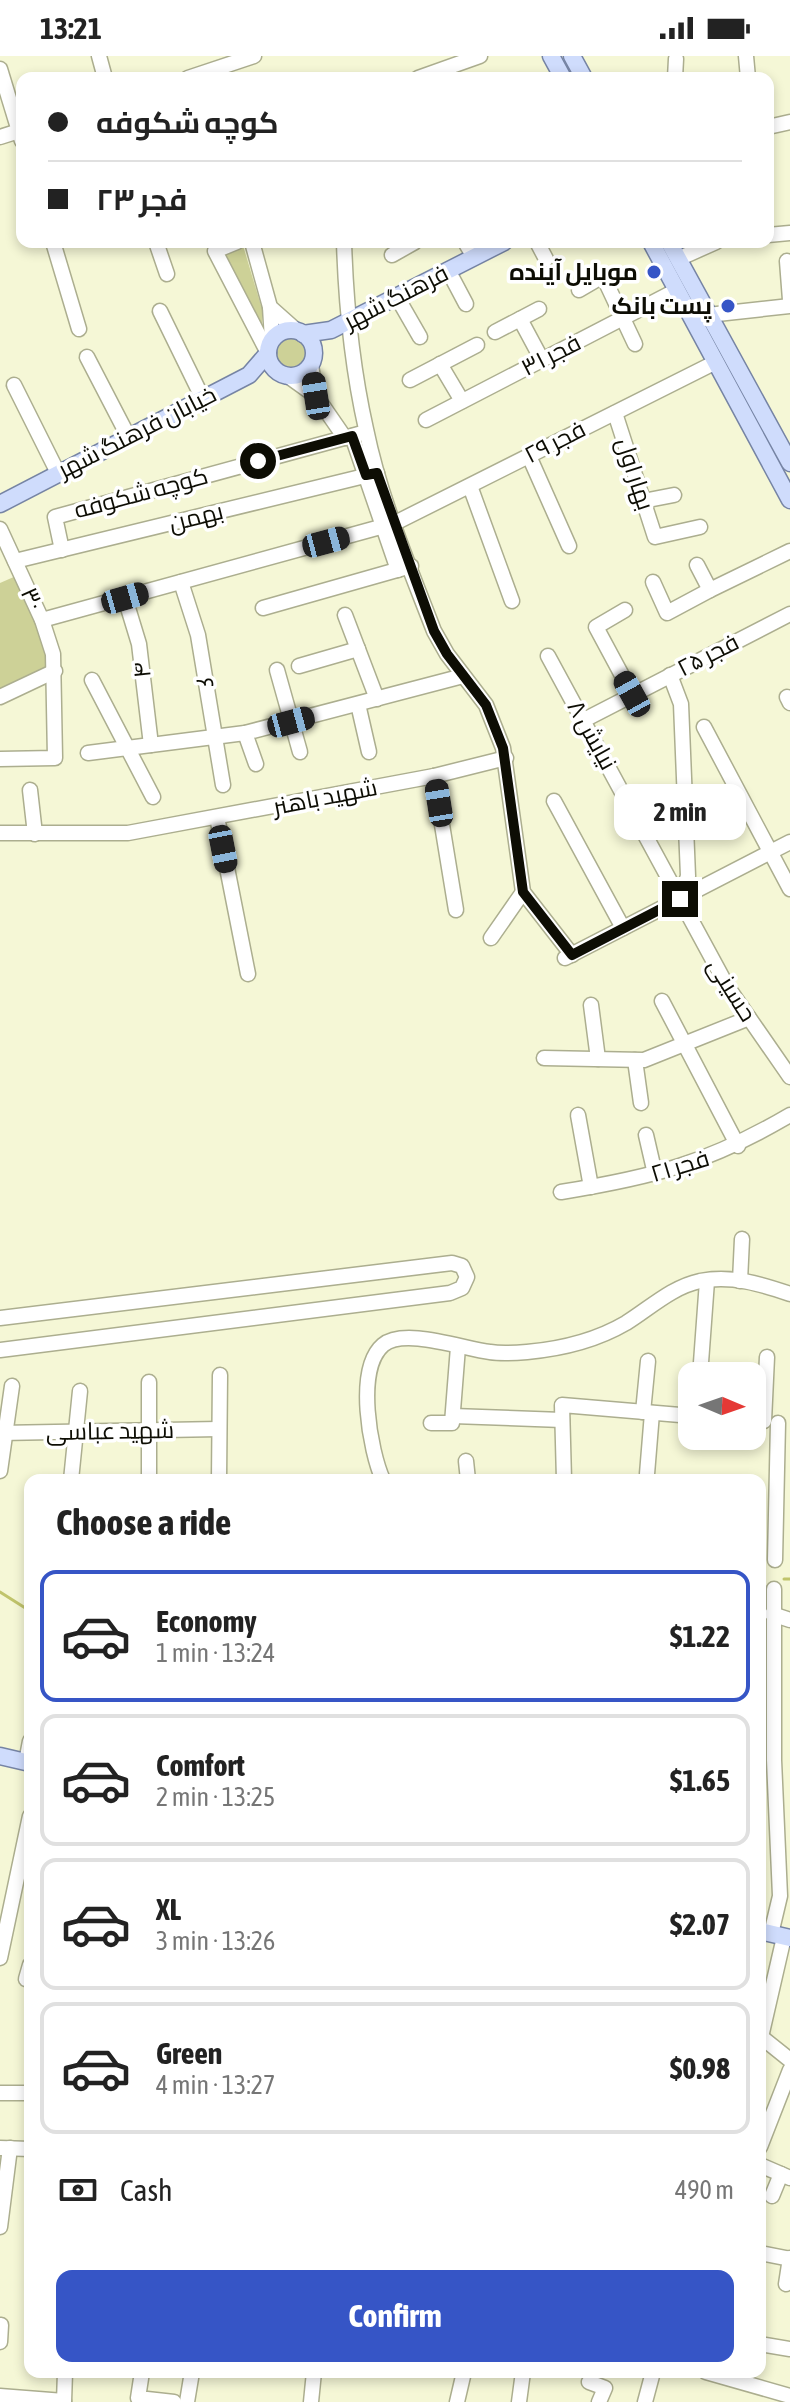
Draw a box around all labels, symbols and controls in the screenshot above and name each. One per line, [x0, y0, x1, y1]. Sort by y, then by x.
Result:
text: 13:21 [40, 11, 102, 45]
text: کوچه شکوفه [96, 105, 279, 139]
text: فجر ۲۳ [96, 182, 188, 216]
place label: موبایل آینده [509, 258, 638, 286]
street label: فرهنگ شهر [337, 259, 453, 336]
marker: موبایل آینده [645, 263, 663, 281]
place label: پست بانک [611, 292, 712, 323]
marker: پست بانک [719, 297, 737, 315]
street label: فجر ۳۱ [517, 328, 585, 381]
car [300, 370, 332, 422]
street label: خیابان فرهنگ شهر [51, 380, 221, 485]
street label: فجر ۲۹ [520, 415, 590, 468]
street label: بهار اول [610, 434, 660, 514]
route start [240, 443, 276, 479]
street label: کوچه شکوفه [71, 462, 211, 526]
street label: بهمن [166, 497, 226, 537]
car [300, 524, 352, 560]
car [99, 580, 151, 616]
street label: ۳۰ [16, 583, 49, 614]
street label: فجر ۲۵ [673, 628, 743, 681]
street label: ۴ [127, 661, 156, 679]
car [610, 667, 654, 721]
street label: ۶ [191, 675, 220, 690]
street label: نیایش ۸ [562, 695, 622, 775]
car [265, 704, 317, 740]
street label: شهید باهنر [268, 773, 380, 821]
car [423, 777, 455, 829]
callout: 2 min [614, 783, 746, 839]
text: 2 min [653, 797, 707, 827]
car [207, 823, 239, 875]
route end [662, 881, 698, 917]
street label: حسینی [702, 953, 762, 1027]
street label: فجر ۲۱ [647, 1144, 712, 1187]
north arrow [678, 1362, 766, 1450]
map controls [678, 1362, 766, 1450]
street label: شهید عباسی [46, 1416, 174, 1446]
text: Choose a ride [56, 1501, 231, 1543]
icon: car [60, 1600, 132, 1672]
text: Economy [156, 1604, 257, 1638]
text: $1.22 [670, 1619, 730, 1653]
text: 1 min · 13:24 [156, 1638, 275, 1668]
icon: car [60, 1744, 132, 1816]
text: Comfort [156, 1748, 245, 1782]
text: $1.65 [670, 1763, 730, 1797]
text: 2 min · 13:25 [156, 1782, 275, 1812]
icon: car [60, 1888, 132, 1960]
text: XL [156, 1892, 181, 1926]
text: $2.07 [670, 1907, 730, 1941]
text: 3 min · 13:26 [156, 1926, 275, 1956]
icon: car [60, 2032, 132, 2104]
text: Green [156, 2036, 222, 2070]
text: $0.98 [670, 2051, 730, 2085]
text: 4 min · 13:27 [156, 2070, 275, 2100]
icon: cash [56, 2168, 100, 2212]
text: Cash [120, 2173, 173, 2207]
text: 490 m [675, 2175, 734, 2205]
button: Confirm [56, 2270, 734, 2362]

